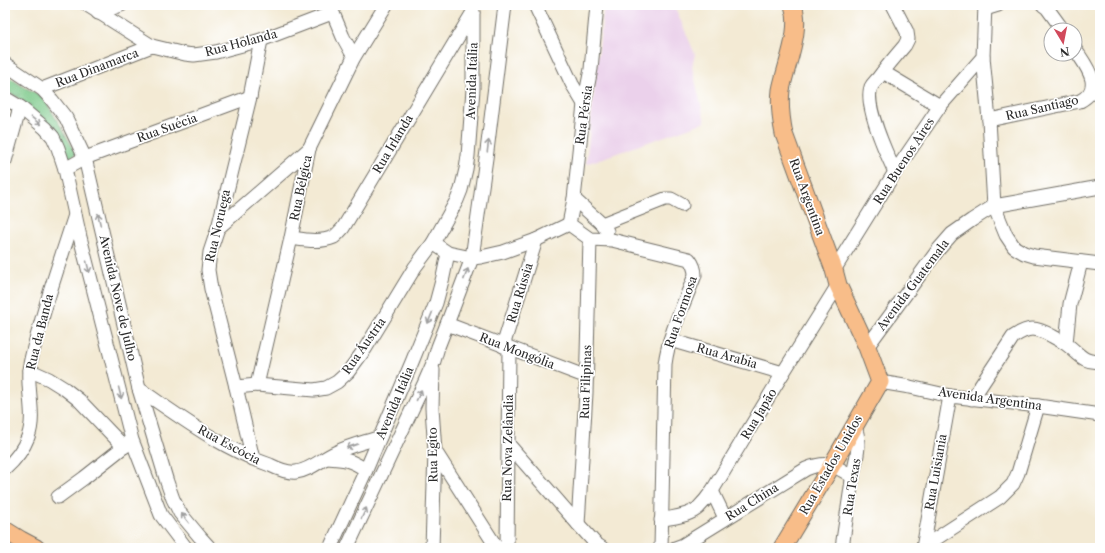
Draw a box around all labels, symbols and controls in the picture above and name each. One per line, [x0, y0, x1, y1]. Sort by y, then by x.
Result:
north arrow [1043, 22, 1083, 62]
street label: Rua Holanda [203, 26, 279, 59]
street label: Avenida Itália [463, 41, 480, 121]
text: N [1058, 44, 1071, 60]
street label: Rua Dinamarca [53, 45, 141, 90]
street label: Rua Pérsia [572, 83, 595, 146]
street label: Rua Santiago [1004, 92, 1080, 123]
street label: Rua Suécia [135, 109, 200, 145]
street label: Rua Irlanda [369, 111, 416, 176]
street label: Rua Buenos Aires [870, 115, 937, 207]
one-way arrow [31, 117, 41, 126]
one-way arrow [484, 140, 492, 153]
street label: Rua Bélgica [286, 153, 315, 222]
street label: Rua Argentina [787, 156, 829, 238]
street label: Rua Noruega [202, 187, 233, 264]
one-way arrow [95, 213, 103, 226]
street label: Avenida Nove de Julho [96, 232, 140, 362]
street label: Avenida Guatemala [873, 235, 952, 334]
one-way arrow [85, 260, 92, 273]
street label: Rua Rússia [503, 260, 536, 325]
one-way arrow [463, 268, 471, 280]
street label: Rua Formosa [661, 273, 700, 350]
street label: Rua da Banda [23, 292, 56, 372]
one-way arrow [426, 311, 433, 323]
street label: Rua Áustria [338, 313, 389, 377]
street label: Rua Mongólia [477, 329, 558, 372]
street label: Rua Arabia [695, 340, 760, 372]
street label: Rua Filipinas [577, 345, 594, 419]
street label: Avenida Itália [372, 364, 417, 442]
street label: Avenida Argentina [936, 384, 1044, 413]
street label: Rua Japão [737, 385, 780, 442]
one-way arrow [117, 386, 124, 399]
one-way arrow [416, 389, 423, 401]
street label: Rua Nova Zelândia [499, 394, 516, 502]
street label: Rua Estados Unidos [796, 412, 865, 517]
street label: Rua Escócia [195, 422, 264, 468]
street label: Rua Egito [425, 427, 440, 483]
street label: Rua Luisiania [921, 432, 950, 511]
one-way arrow [346, 443, 358, 451]
street label: Rua Texas [840, 457, 863, 517]
street label: Rua China [722, 479, 782, 524]
one-way arrow [361, 507, 368, 519]
one-way arrow [180, 513, 189, 524]

